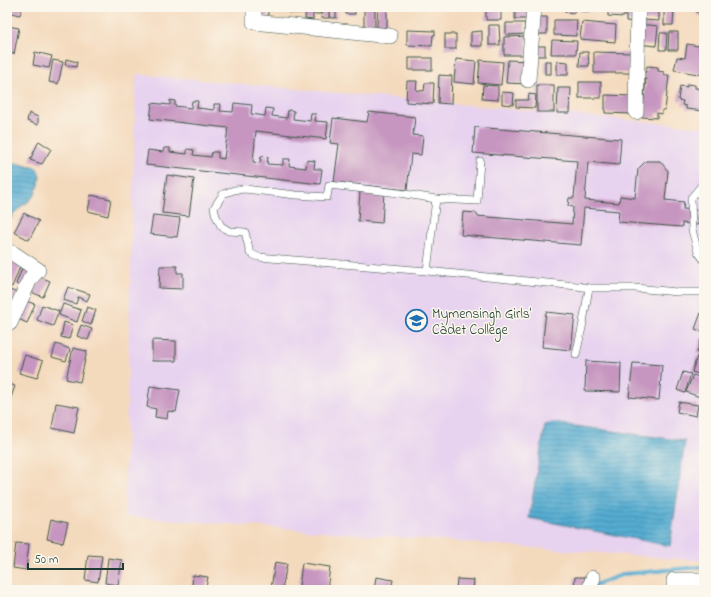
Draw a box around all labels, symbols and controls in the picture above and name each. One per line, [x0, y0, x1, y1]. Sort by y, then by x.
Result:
place label: Mymensingh Girls' Cadet College [432, 304, 532, 342]
school or university icon: Mymensingh Girls' Cadet College [404, 308, 430, 334]
scale bar [28, 545, 123, 571]
text: 50 m [34, 551, 58, 569]

